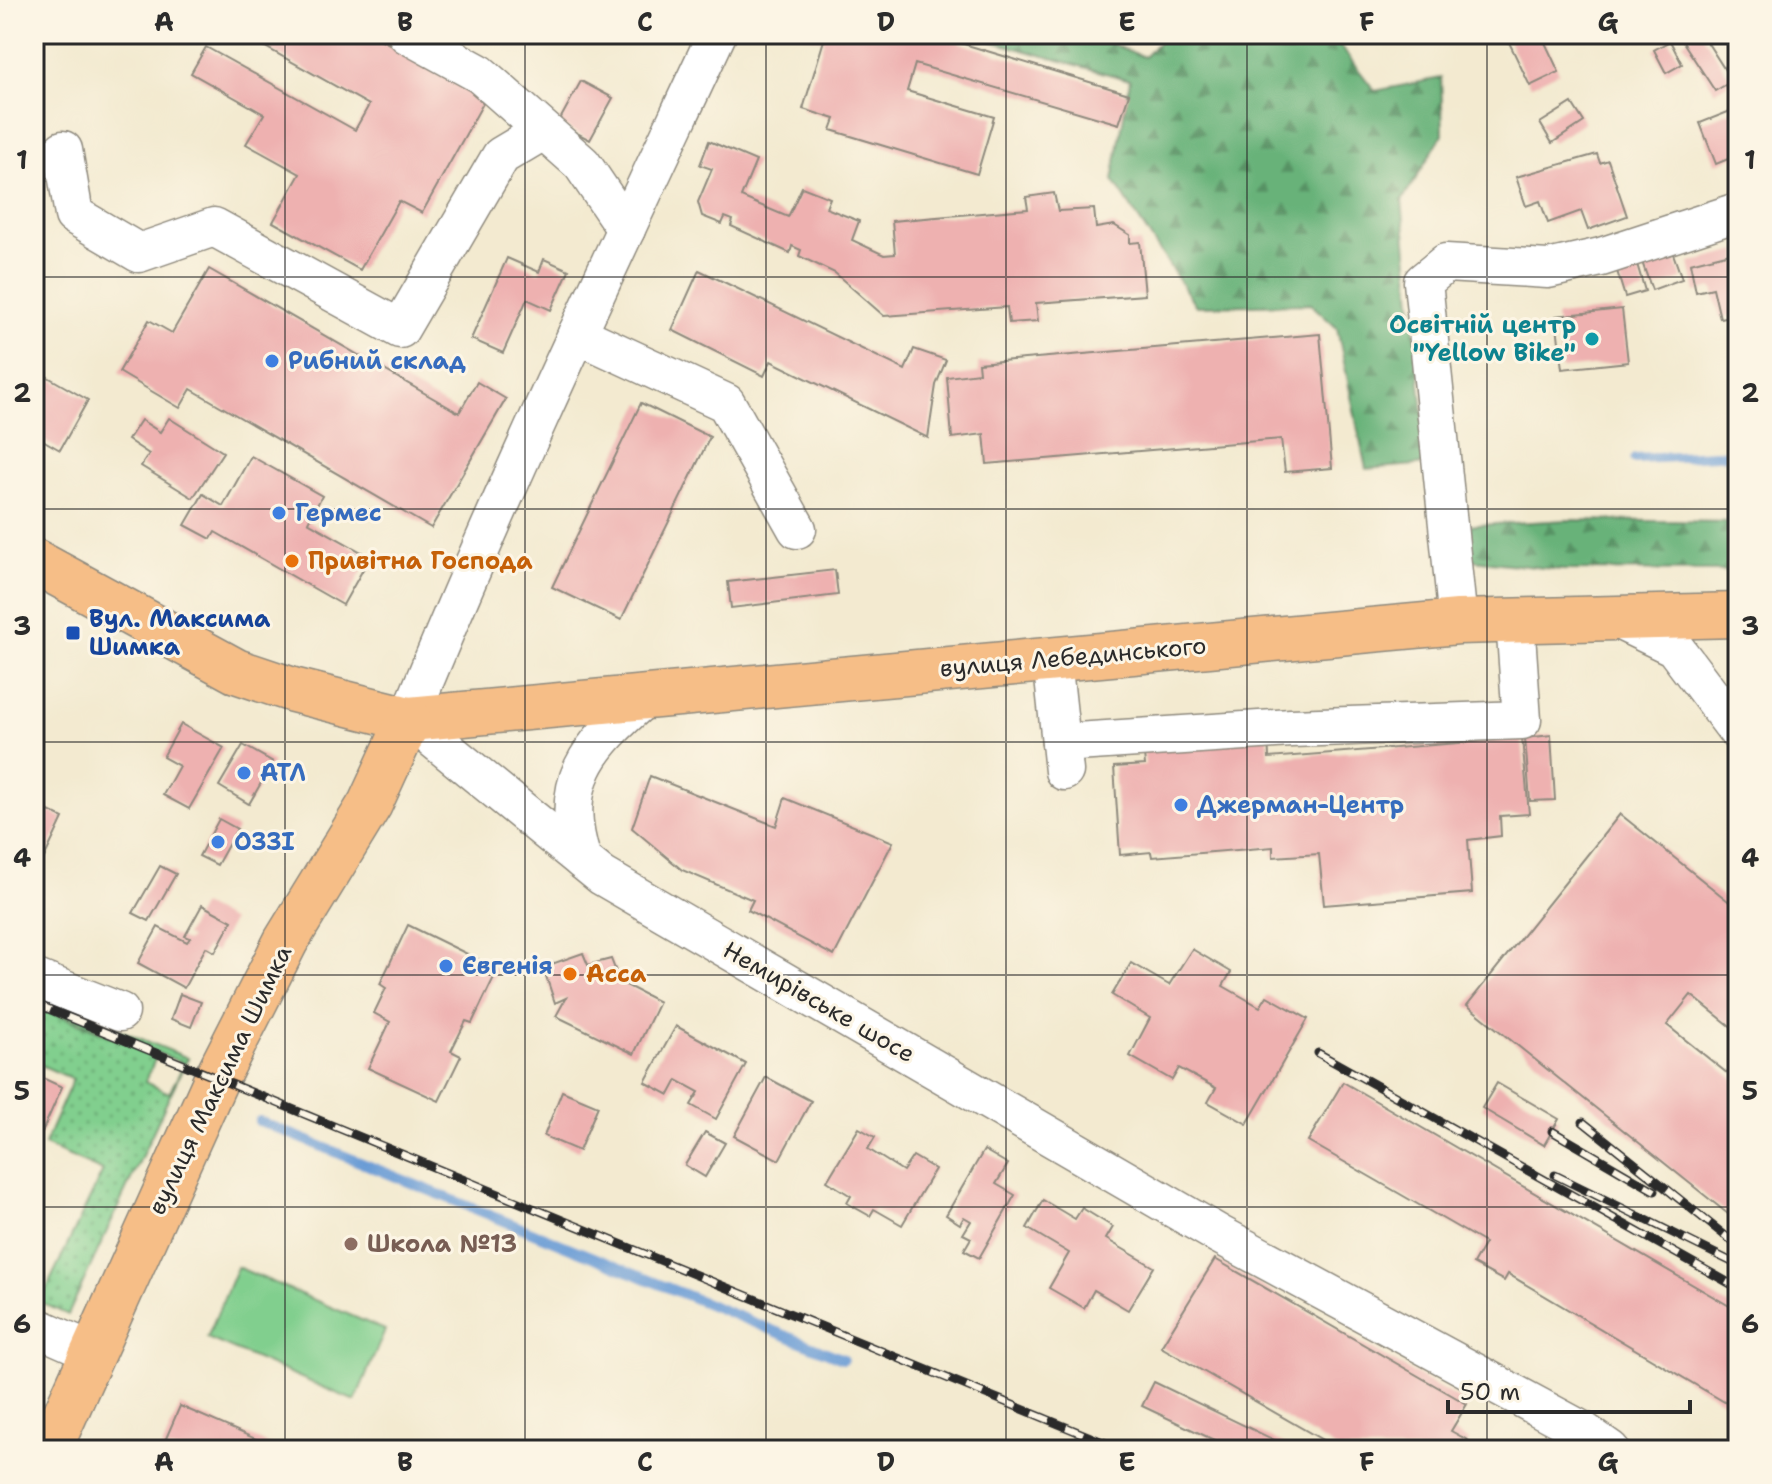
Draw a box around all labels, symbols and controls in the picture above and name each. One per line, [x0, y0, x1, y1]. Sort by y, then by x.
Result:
text: A [154, 4, 174, 39]
text: B [397, 4, 413, 39]
text: C [637, 4, 653, 39]
text: D [877, 4, 895, 39]
text: E [1118, 4, 1136, 39]
text: F [1359, 4, 1375, 39]
text: G [1598, 4, 1619, 39]
text: 1 [16, 142, 28, 177]
text: 1 [1744, 142, 1756, 177]
place label: Освітній центр "Yellow Bike" [1389, 309, 1576, 369]
marker: Освітній центр "Yellow Bike" [1583, 330, 1601, 348]
place label: Рибний склад [288, 345, 466, 377]
marker: Рибний склад [263, 352, 281, 370]
text: 2 [13, 375, 31, 410]
text: 2 [1741, 375, 1759, 410]
place label: Гермес [295, 497, 382, 529]
marker: Гермес [270, 504, 288, 522]
place label: Привітна Господа [308, 545, 533, 577]
marker: Привітна Господа [283, 552, 301, 570]
place label: Вул. Максима Шимка [89, 603, 271, 663]
text: 3 [13, 608, 31, 643]
text: 3 [1741, 608, 1759, 643]
marker: Вул. Максима Шимка [64, 624, 82, 642]
street label: вулиця Лебединського [938, 629, 1208, 685]
place label: АТЛ [260, 757, 306, 789]
marker: АТЛ [235, 764, 253, 782]
place label: Джерман-Центр [1197, 789, 1404, 821]
marker: Джерман-Центр [1172, 796, 1190, 814]
place label: ОЗЗІ [234, 826, 295, 858]
marker: ОЗЗІ [209, 833, 227, 851]
text: 4 [13, 840, 31, 875]
text: 4 [1741, 840, 1759, 875]
street label: Немирівське шосе [717, 934, 921, 1070]
street label: вулиця Максима Шимка [141, 940, 299, 1220]
place label: Євгенія [462, 950, 553, 982]
marker: Євгенія [437, 957, 455, 975]
place label: Асса [586, 958, 647, 990]
marker: Асса [561, 965, 579, 983]
text: 5 [14, 1073, 30, 1108]
text: 5 [1742, 1073, 1758, 1108]
place label: Школа №13 [367, 1228, 517, 1260]
marker: Школа №13 [342, 1235, 360, 1253]
text: 6 [13, 1306, 31, 1341]
text: 6 [1741, 1306, 1759, 1341]
scale bar [1448, 1364, 1690, 1414]
text: 50 m [1460, 1376, 1520, 1408]
text: A [154, 1444, 174, 1479]
text: B [397, 1444, 413, 1479]
text: C [637, 1444, 653, 1479]
text: D [877, 1444, 895, 1479]
text: E [1118, 1444, 1136, 1479]
text: F [1359, 1444, 1375, 1479]
text: G [1598, 1444, 1619, 1479]

